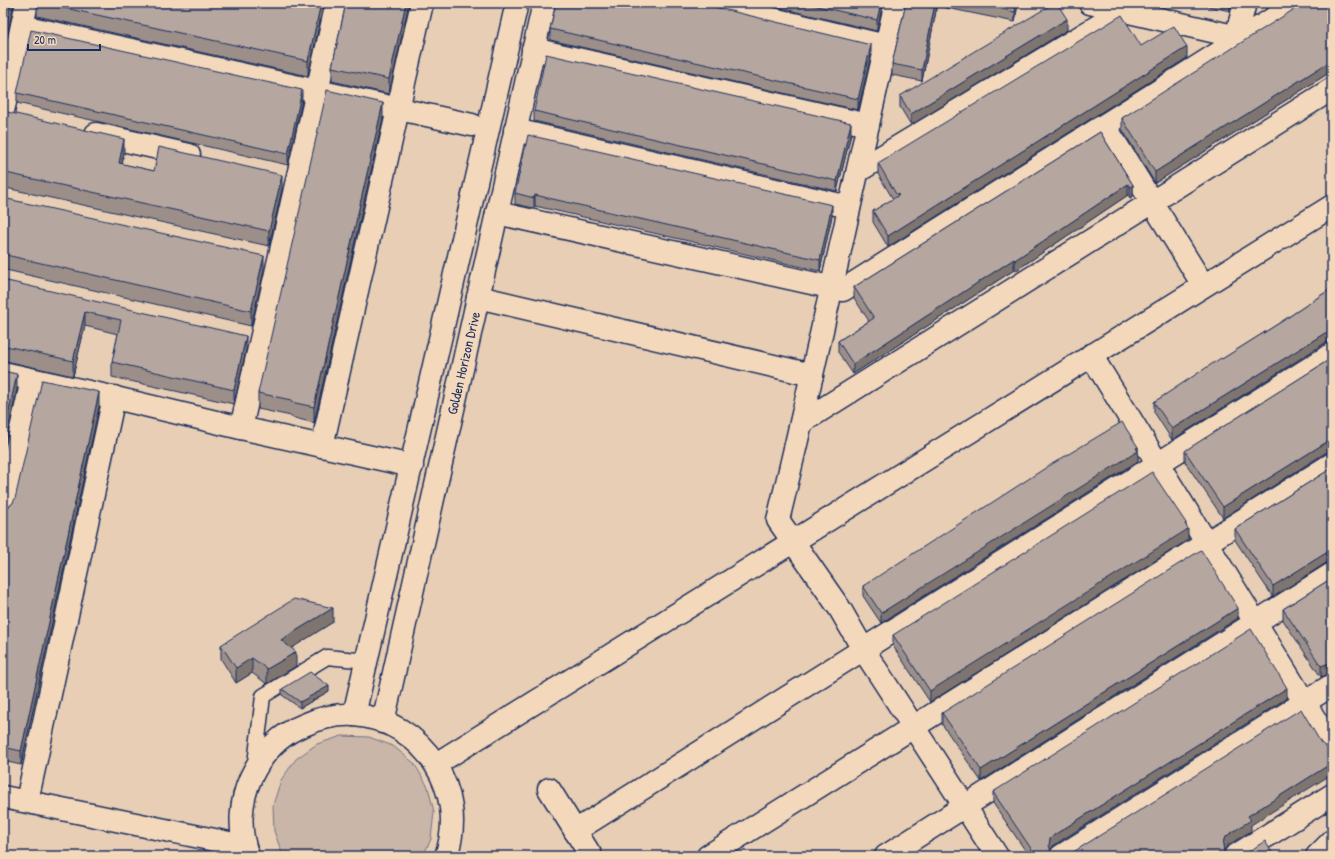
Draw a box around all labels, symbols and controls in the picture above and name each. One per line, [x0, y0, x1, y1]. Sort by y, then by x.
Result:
scale bar [28, 26, 100, 52]
text: 20 m [34, 31, 56, 48]
street label: Golden Horizon Drive [442, 309, 484, 416]

